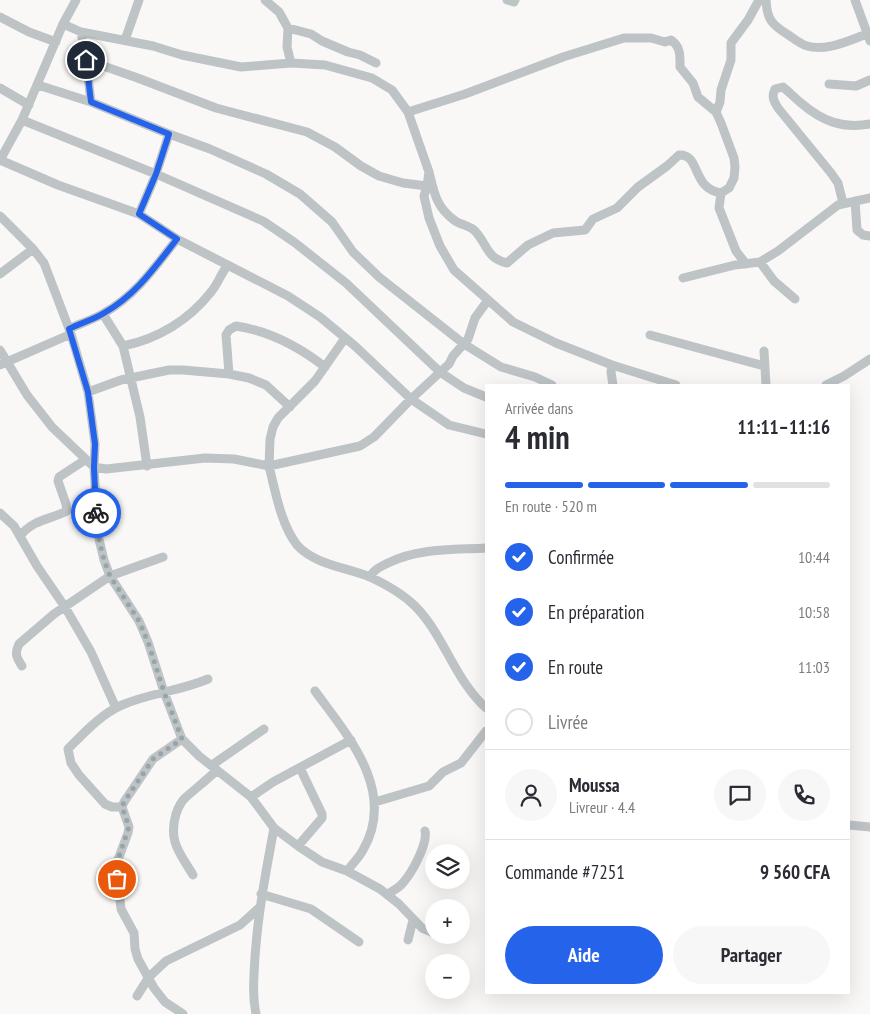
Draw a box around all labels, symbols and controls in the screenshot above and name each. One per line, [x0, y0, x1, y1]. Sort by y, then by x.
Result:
pin [65, 39, 107, 81]
icon: home [72, 46, 100, 74]
text: Arrivée dans [505, 398, 573, 418]
text: 11:11–11:16 [737, 415, 830, 439]
text: 4 min [505, 416, 570, 458]
courier [71, 488, 121, 538]
text: En route · 520 m [505, 496, 597, 516]
icon: bike [82, 499, 110, 527]
icon: check [505, 543, 533, 571]
text: Confirmée [548, 545, 614, 569]
text: 10:44 [798, 547, 830, 567]
icon: check [505, 598, 533, 626]
text: En préparation [548, 600, 644, 624]
text: 10:58 [798, 602, 830, 622]
icon: check [505, 653, 533, 681]
text: En route [548, 655, 603, 679]
text: 11:03 [798, 657, 830, 677]
text: Livrée [548, 710, 588, 734]
button: person [505, 769, 557, 821]
button: chat [714, 769, 766, 821]
button: phone [778, 769, 830, 821]
text: Moussa [569, 773, 620, 797]
text: Livreur · 4.4 [569, 797, 635, 817]
map controls [425, 844, 470, 999]
button: layers [425, 844, 470, 889]
pin [96, 858, 138, 900]
text: Commande #7251 [505, 860, 625, 884]
text: 9 560 CFA [760, 860, 830, 884]
icon: bag [103, 865, 131, 893]
button: + [425, 899, 470, 944]
button: Aide [505, 926, 663, 984]
button: Partager [673, 926, 830, 984]
button: − [425, 954, 470, 999]

